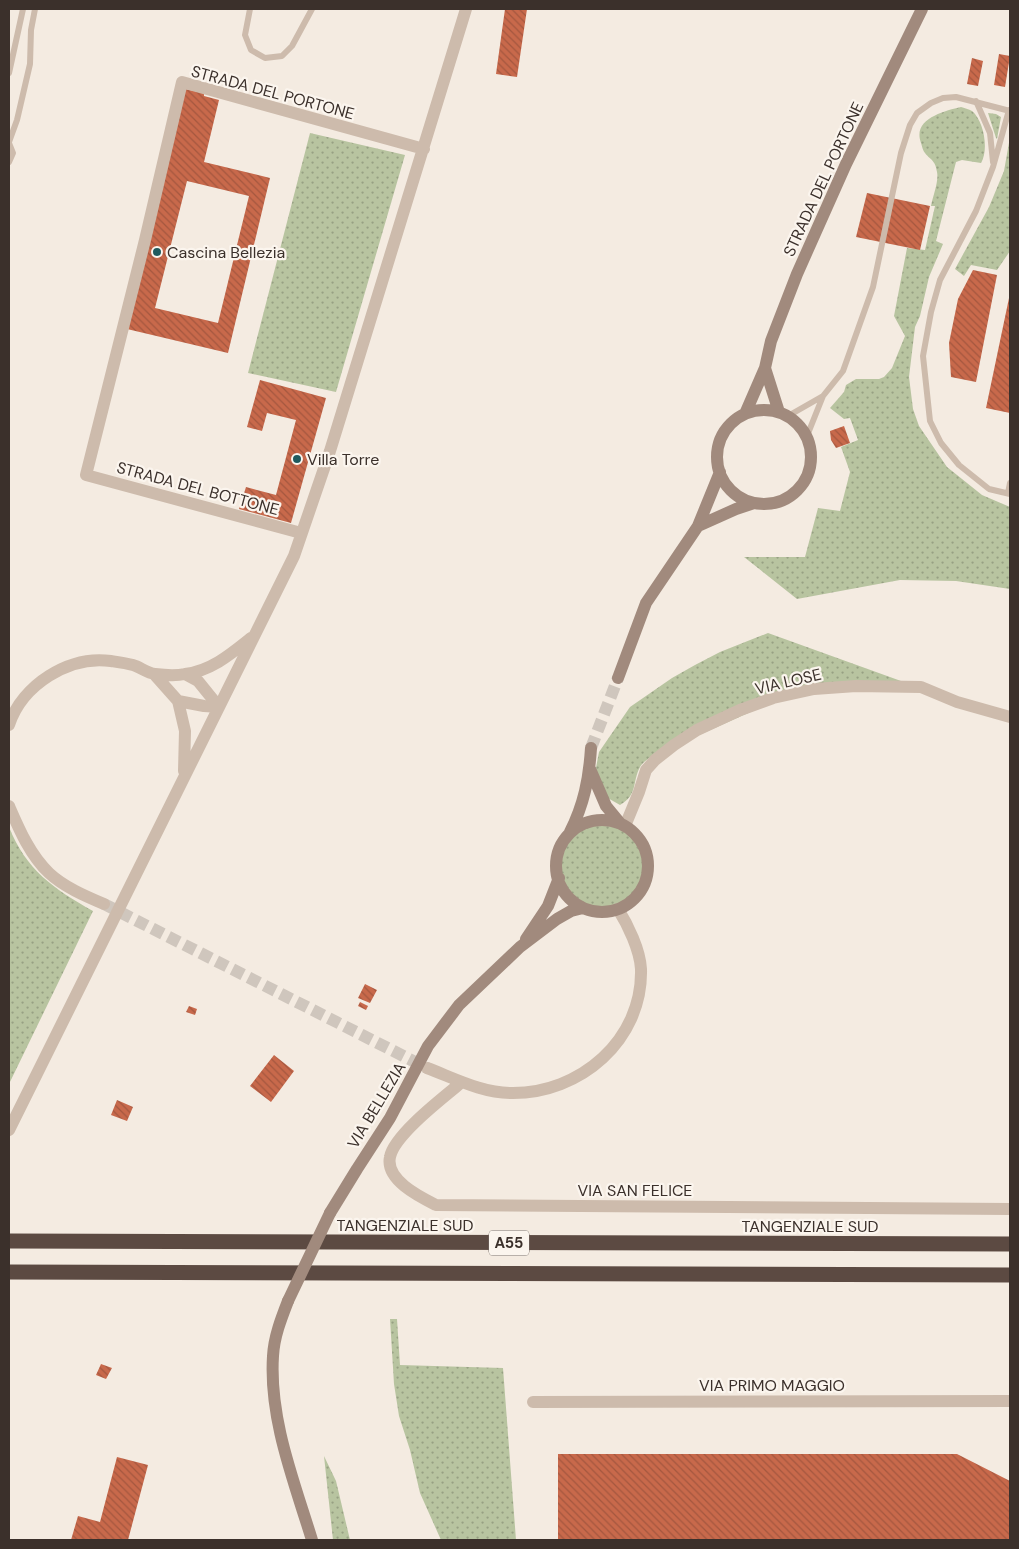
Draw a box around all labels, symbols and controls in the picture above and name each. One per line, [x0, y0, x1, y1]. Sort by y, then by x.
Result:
street label: STRADA DEL PORTONE [189, 61, 357, 124]
street label: STRADA DEL PORTONE [778, 99, 868, 260]
place label: Cascina Bellezia [167, 242, 285, 263]
marker: Cascina Bellezia [151, 246, 163, 258]
place label: Villa Torre [307, 449, 379, 470]
marker: Villa Torre [291, 453, 303, 465]
street label: STRADA DEL BOTTONE [114, 457, 281, 520]
street label: VIA LOSE [753, 664, 823, 699]
street label: VIA BELLEZIA [342, 1058, 411, 1152]
street label: VIA SAN FELICE [578, 1180, 692, 1201]
street label: TANGENZIALE SUD [336, 1215, 474, 1236]
street label: TANGENZIALE SUD [741, 1216, 879, 1237]
road number: A55 [489, 1230, 529, 1256]
street label: VIA PRIMO MAGGIO [699, 1375, 845, 1396]

